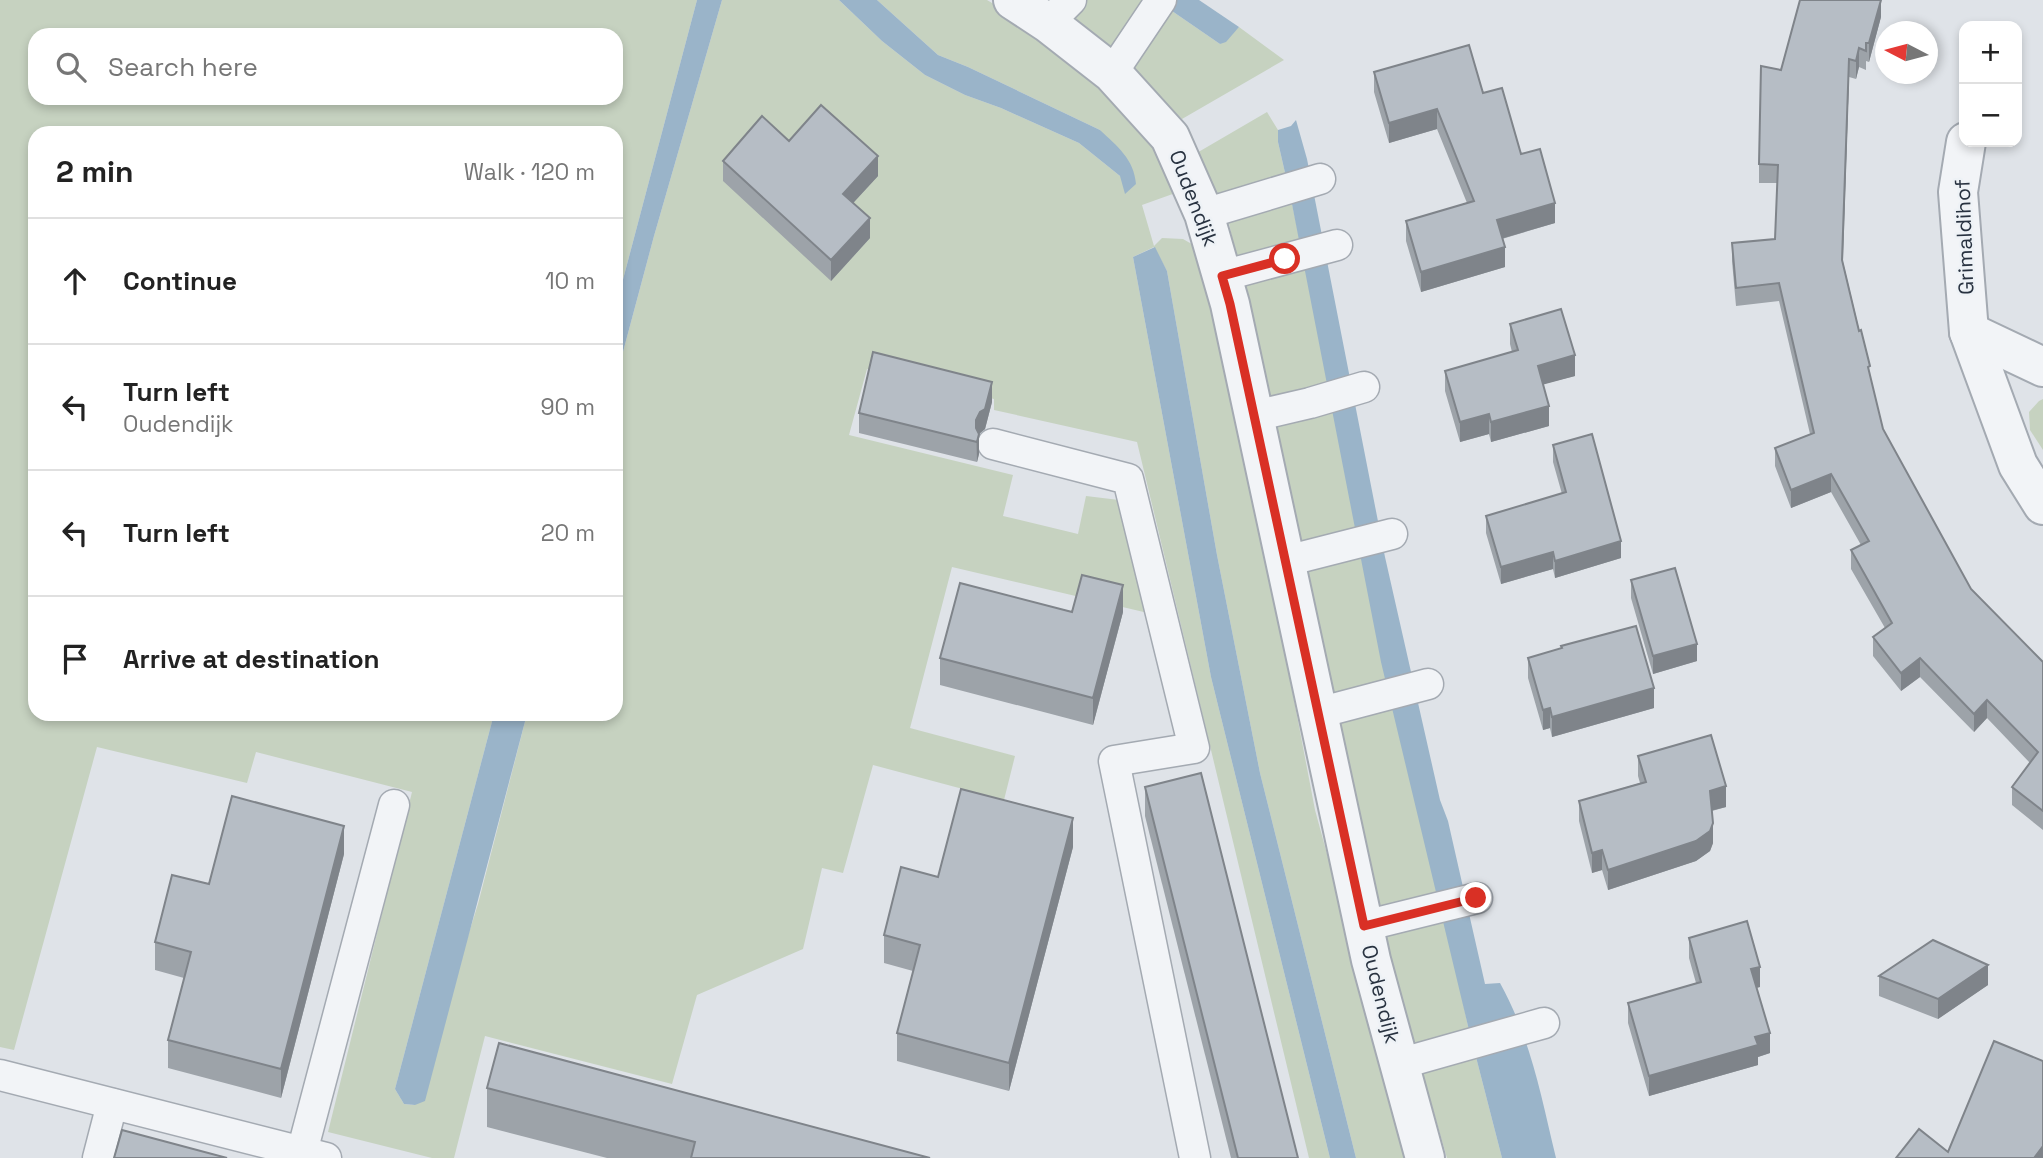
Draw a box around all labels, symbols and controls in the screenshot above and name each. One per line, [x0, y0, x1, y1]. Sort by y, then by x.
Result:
north arrow [1875, 21, 1938, 84]
map controls [1959, 21, 2022, 147]
button: + [1959, 21, 2022, 84]
search box [28, 28, 623, 105]
icon: search [52, 48, 90, 86]
text: Search here [108, 50, 258, 84]
button: − [1959, 84, 2022, 147]
street label: Oudendijk [1163, 146, 1225, 250]
text: 2 min [56, 152, 134, 191]
text: Walk · 120 m [464, 157, 595, 187]
street label: Grimaldihof [1948, 179, 1980, 295]
route start [1269, 243, 1300, 274]
icon: ahead [56, 262, 94, 300]
text: Continue [123, 264, 237, 298]
text: 10 m [545, 266, 595, 296]
text: Turn left [123, 375, 230, 409]
icon: left [56, 388, 94, 426]
text: 90 m [540, 392, 595, 422]
text: Oudendijk [123, 409, 234, 439]
icon: left [56, 514, 94, 552]
text: Turn left [123, 516, 230, 550]
text: 20 m [541, 518, 595, 548]
icon: arrive [56, 640, 94, 678]
text: Arrive at destination [123, 642, 380, 676]
route end [1460, 882, 1491, 913]
street label: Oudendijk [1356, 942, 1406, 1046]

